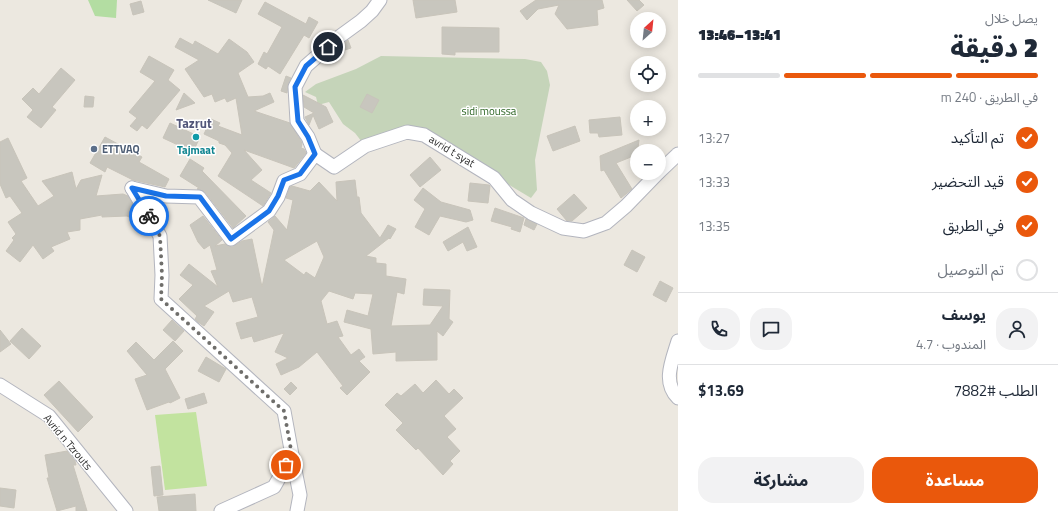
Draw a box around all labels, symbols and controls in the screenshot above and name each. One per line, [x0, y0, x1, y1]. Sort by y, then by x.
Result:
text: يصل خلال [985, 8, 1038, 28]
north arrow [630, 12, 666, 48]
map controls [630, 12, 666, 180]
text: 13:41–13:46 [698, 23, 781, 46]
text: 2 دقيقة [950, 28, 1038, 67]
pin [311, 30, 345, 64]
icon: home [317, 36, 339, 58]
button: locate [630, 56, 666, 92]
text: في الطريق · 240 m [941, 87, 1038, 107]
button: + [630, 100, 666, 136]
park label: sidi moussa [462, 103, 517, 119]
district label: Tazṛut [176, 113, 212, 133]
text: تم التأكيد [951, 126, 1004, 149]
icon: check [1016, 127, 1038, 149]
text: 13:27 [698, 128, 730, 148]
street label: avrid t syat [426, 131, 478, 171]
marker: Tajmaat [191, 132, 201, 142]
place label: ETTVAQ [102, 141, 140, 157]
place label: Tajmaat [177, 142, 215, 158]
marker: ETTVAQ [89, 144, 99, 154]
button: − [630, 144, 666, 180]
text: قيد التحضير [932, 170, 1004, 193]
icon: check [1016, 171, 1038, 193]
text: 13:33 [698, 172, 730, 192]
courier [129, 196, 169, 236]
icon: bike [138, 205, 160, 227]
text: في الطريق [943, 214, 1004, 237]
icon: check [1016, 215, 1038, 237]
text: 13:35 [698, 216, 730, 236]
text: تم التوصيل [938, 258, 1004, 281]
text: يوسف [942, 303, 986, 326]
button: phone [698, 308, 740, 350]
button: chat [750, 308, 792, 350]
button: person [996, 308, 1038, 350]
text: المندوب · 4.7 [916, 334, 986, 354]
text: $13.69 [698, 379, 744, 402]
text: الطلب #7882 [954, 379, 1038, 402]
street label: Avrid n Tzrouts [40, 411, 96, 473]
pin [269, 448, 303, 482]
icon: bag [275, 454, 297, 476]
button: مشاركة [698, 457, 864, 503]
button: مساعدة [872, 457, 1038, 503]

